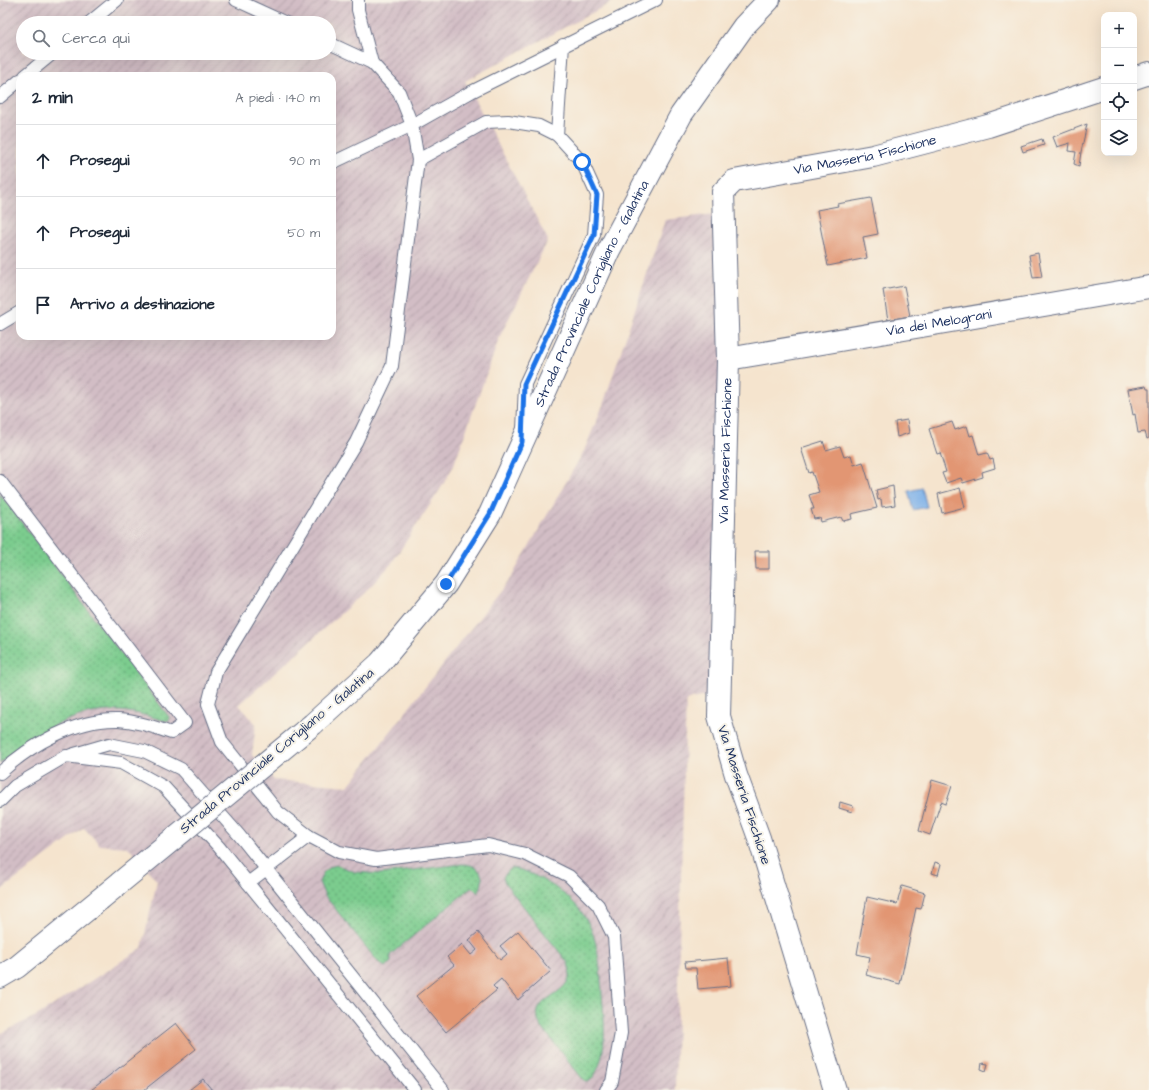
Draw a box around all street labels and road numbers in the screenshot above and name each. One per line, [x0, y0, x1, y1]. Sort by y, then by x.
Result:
street label: Via Masseria Fischione [792, 130, 939, 180]
street label: Strada Provinciale Corigliano - Galatina [530, 177, 654, 410]
street label: Via dei Melograni [885, 304, 993, 342]
street label: Via Masseria Fischione [714, 377, 738, 524]
street label: Strada Provinciale Corigliano - Galatina [175, 663, 379, 839]
street label: Via Masseria Fischione [712, 723, 776, 868]

